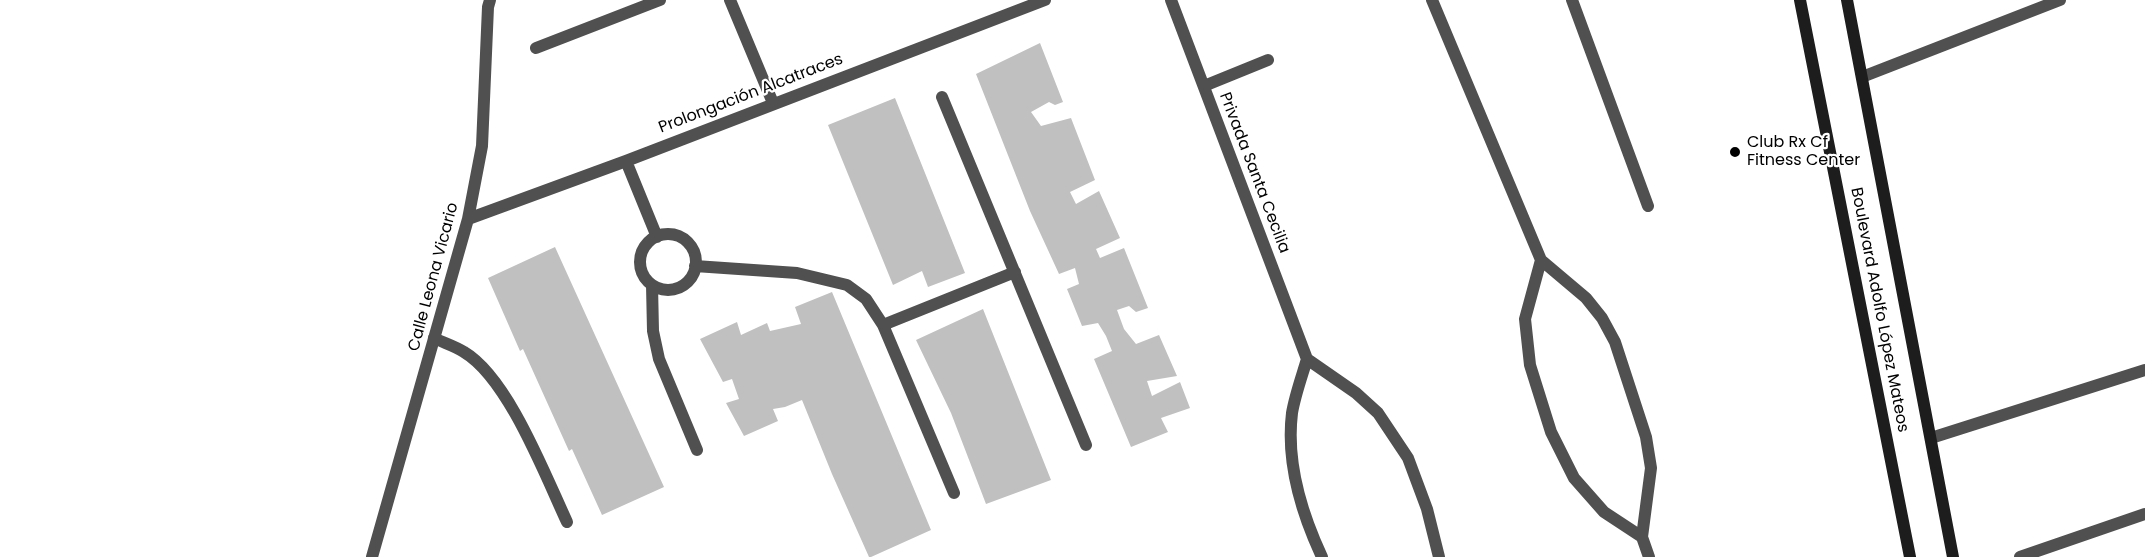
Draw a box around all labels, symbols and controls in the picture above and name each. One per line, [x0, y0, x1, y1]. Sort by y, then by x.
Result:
street label: Prolongación Alcatraces [656, 50, 846, 138]
street label: Privada Santa Cecilia [1214, 90, 1294, 256]
place label: Club Rx Cf Fitness Center [1747, 133, 1860, 171]
marker: Club Rx Cf Fitness Center [1728, 145, 1742, 159]
street label: Boulevard Adolfo López Mateos [1846, 186, 1912, 434]
street label: Calle Leona Vicario [405, 201, 463, 353]

